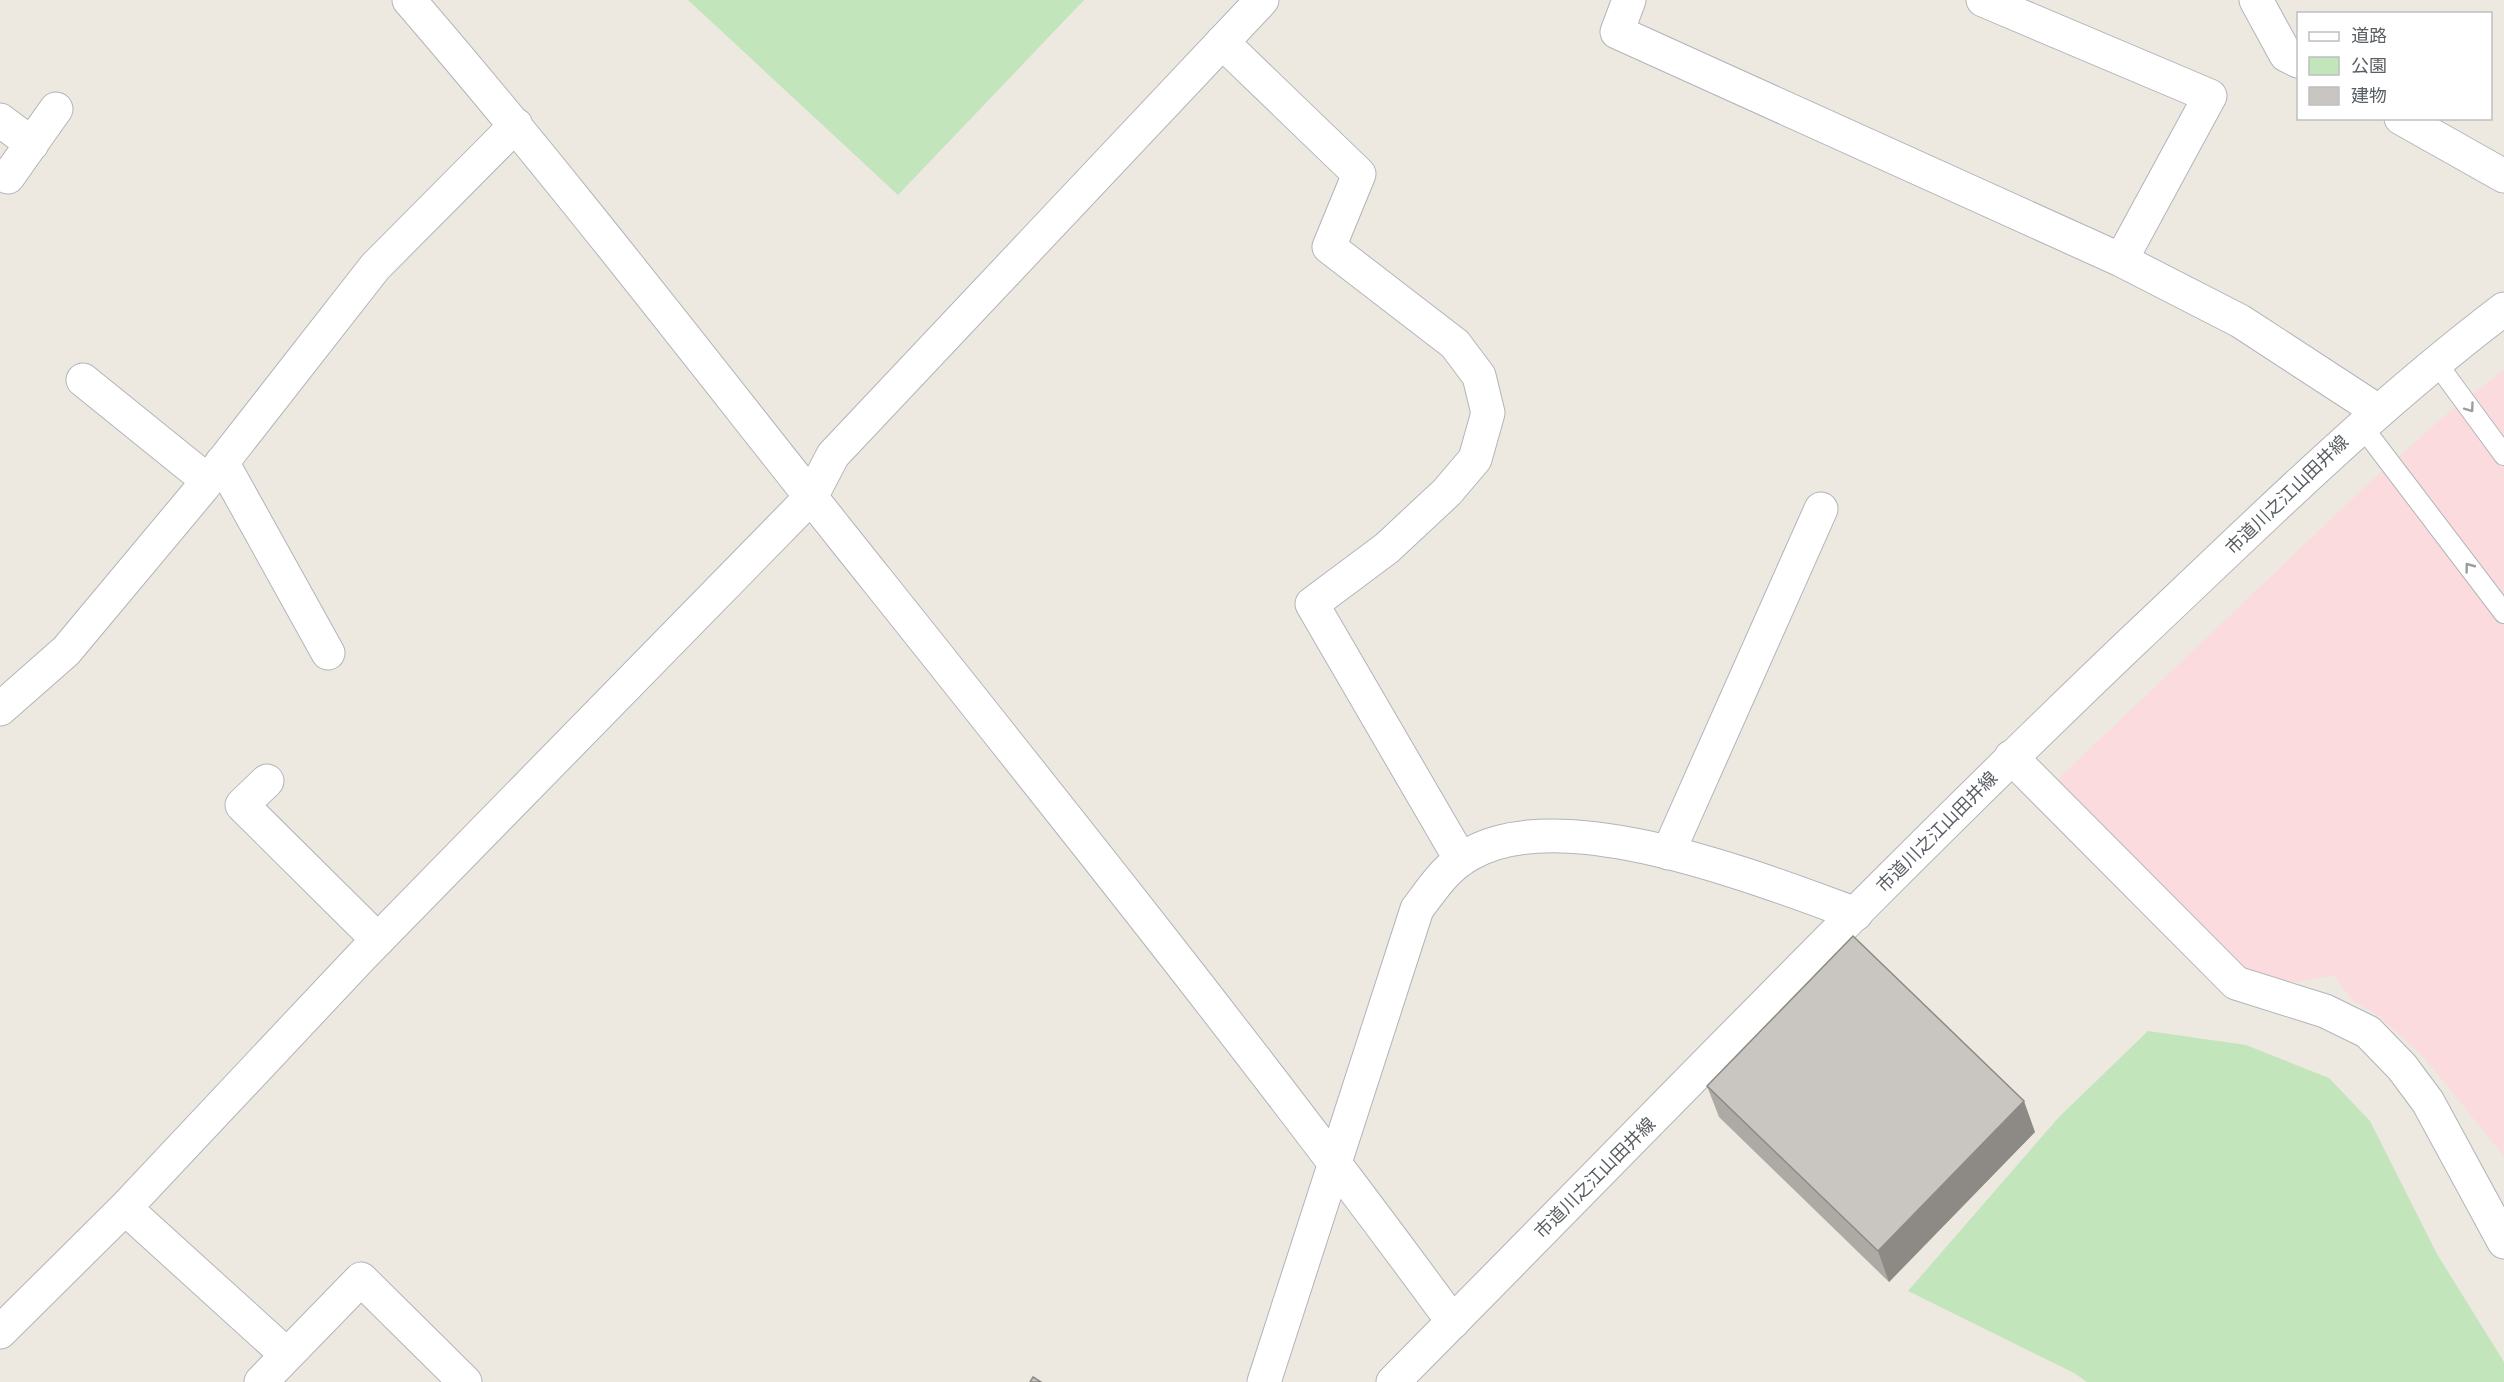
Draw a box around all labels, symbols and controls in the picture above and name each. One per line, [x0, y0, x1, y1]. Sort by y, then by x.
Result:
legend [2297, 12, 2492, 120]
text: 道路 [2351, 24, 2387, 48]
text: 公園 [2351, 54, 2387, 78]
text: 建物 [2351, 84, 2387, 108]
one-way arrow [2462, 401, 2473, 412]
street label: 市道川之江山田井線 [2220, 430, 2354, 560]
one-way arrow [2465, 562, 2476, 573]
street label: 市道川之江山田井線 [1871, 766, 2003, 898]
street label: 市道川之江山田井線 [1529, 1112, 1661, 1244]

